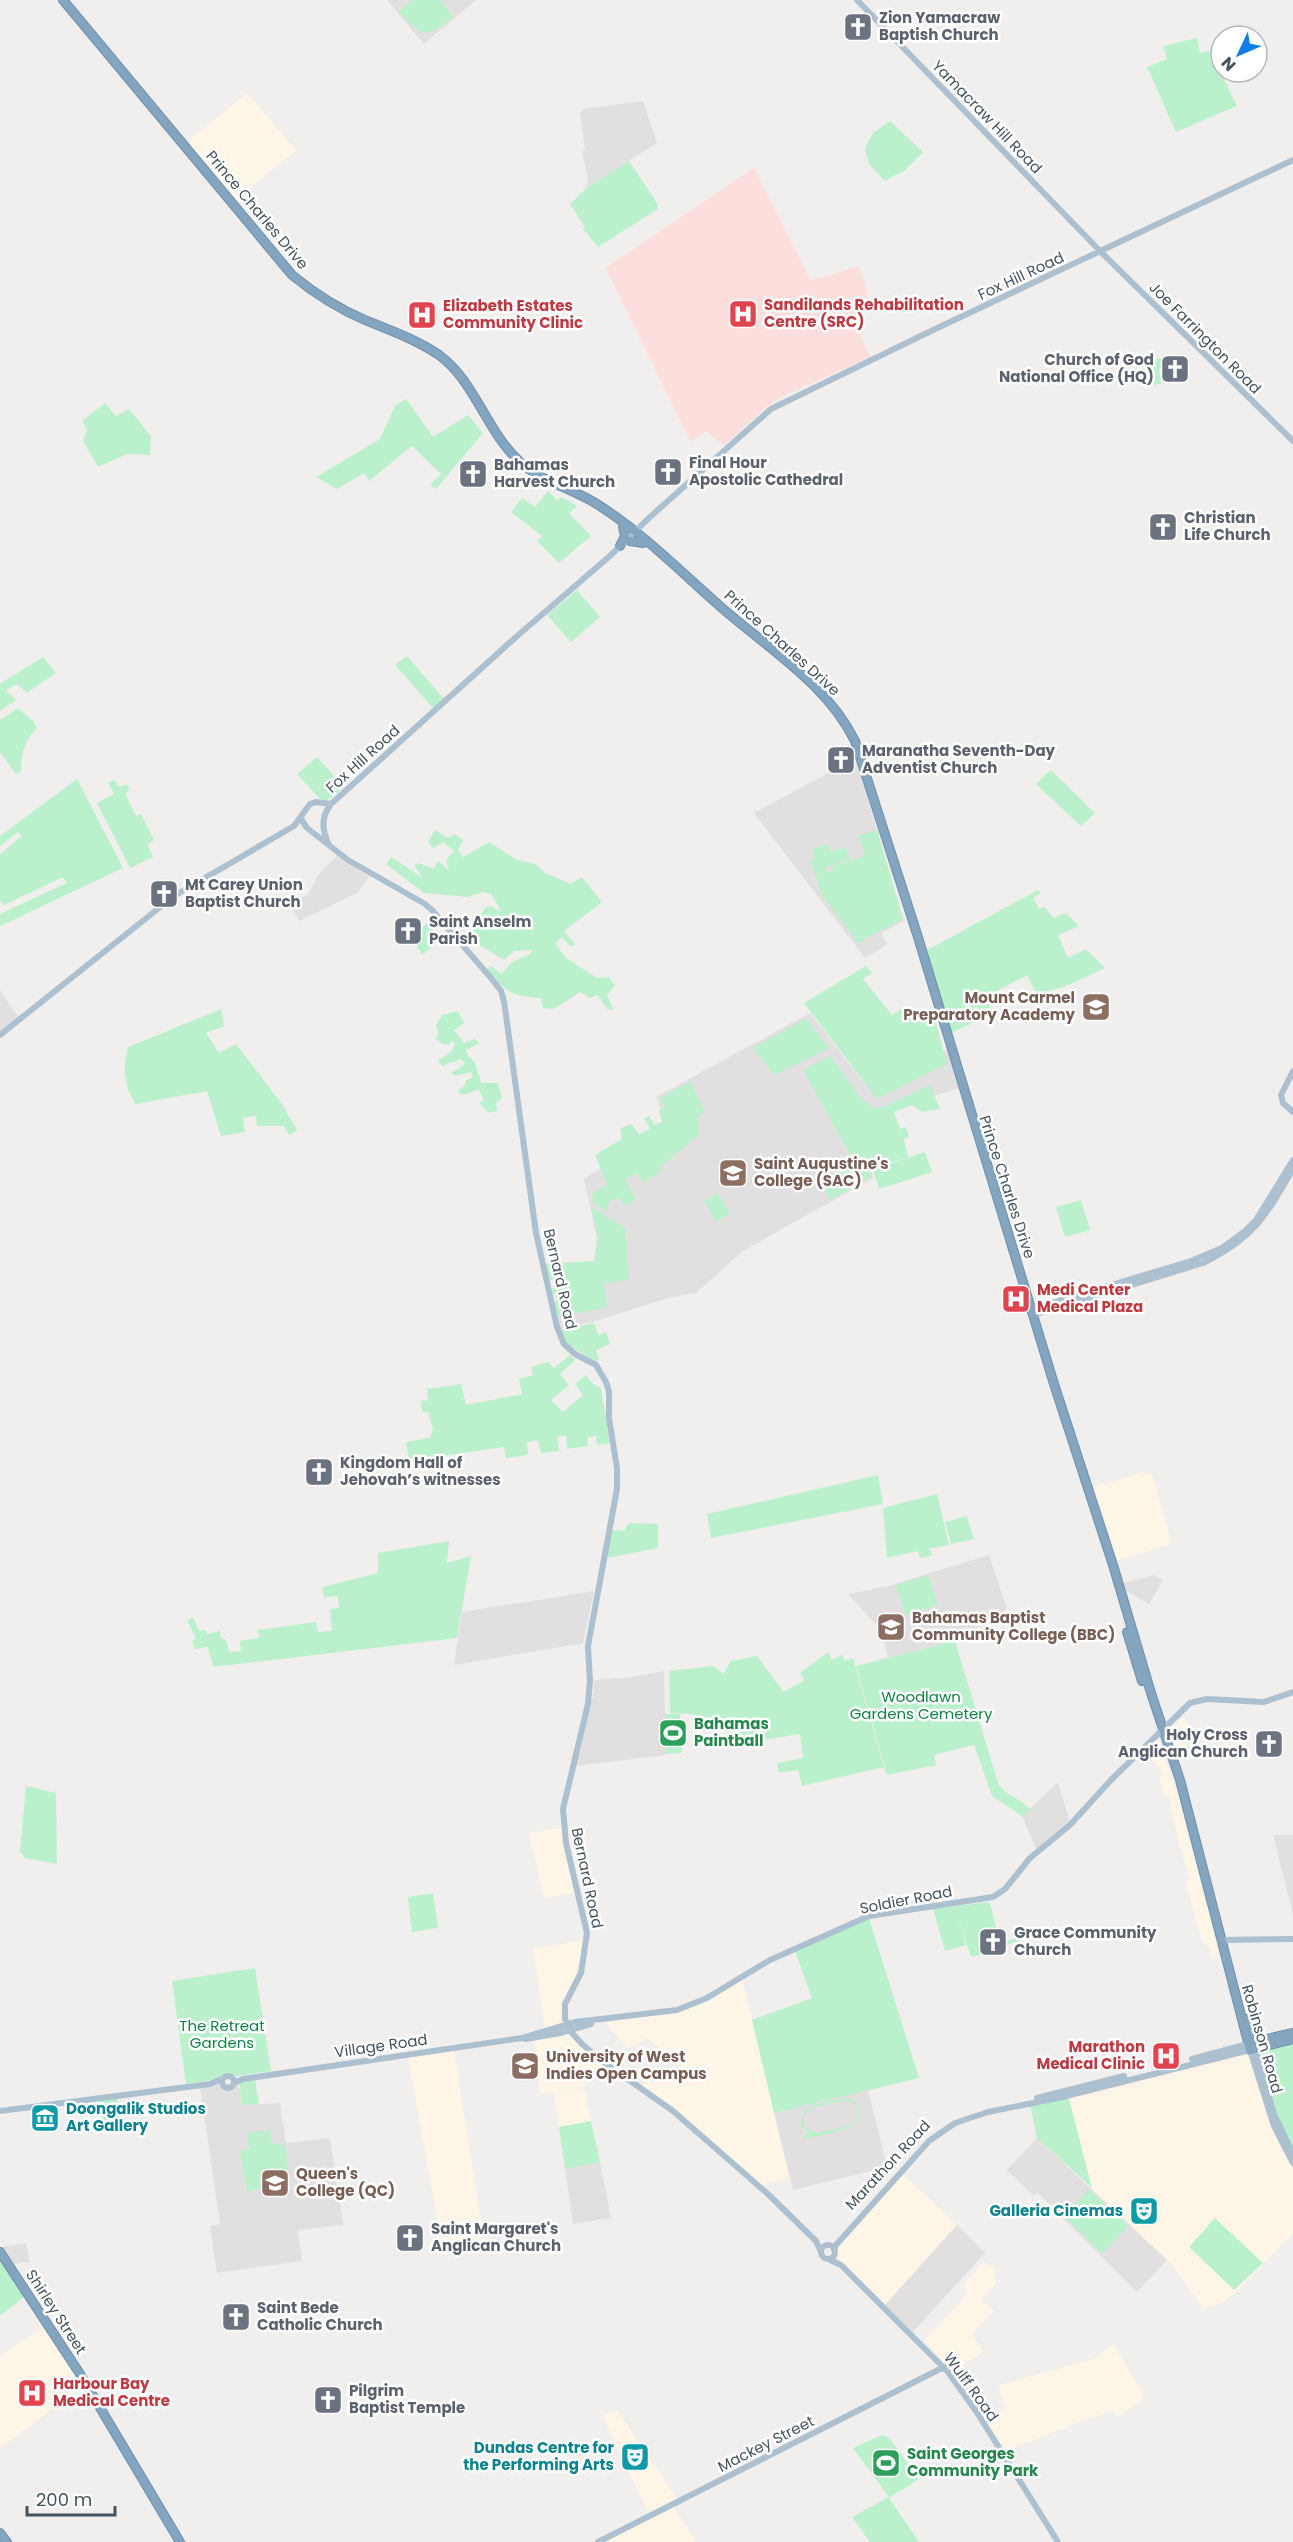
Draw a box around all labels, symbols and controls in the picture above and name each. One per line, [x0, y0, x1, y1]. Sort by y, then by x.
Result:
place label: Zion Yamacraw Baptish Church [879, 7, 1000, 45]
church icon: Zion Yamacraw Baptish Church [842, 11, 874, 43]
north arrow [1209, 24, 1269, 84]
text: N [1216, 52, 1241, 76]
street label: Yamacraw Hill Road [928, 55, 1047, 178]
street label: Prince Charles Drive [201, 146, 313, 274]
street label: Fox Hill Road [974, 246, 1067, 305]
street label: Joe Farrington Road [1145, 277, 1266, 398]
place label: Sandilands Rehabilitation Centre (SRC) [764, 294, 964, 332]
place label: Elizabeth Estates Community Clinic [443, 295, 583, 333]
hospital icon: Sandilands Rehabilitation Centre (SRC) [727, 298, 759, 330]
hospital icon: Elizabeth Estates Community Clinic [406, 299, 438, 331]
place label: Church of God National Office (HQ) [999, 349, 1154, 387]
church icon: Church of God National Office (HQ) [1159, 353, 1191, 385]
place label: Final Hour Apostolic Cathedral [689, 452, 843, 490]
place label: Bahamas Harvest Church [494, 454, 615, 492]
church icon: Final Hour Apostolic Cathedral [652, 456, 684, 488]
church icon: Bahamas Harvest Church [457, 458, 489, 490]
place label: Christian Life Church [1184, 507, 1271, 545]
church icon: Christian Life Church [1147, 511, 1179, 543]
street label: Prince Charles Drive [720, 585, 845, 700]
street label: Fox Hill Road [321, 720, 404, 797]
place label: Maranatha Seventh-Day Adventist Church [862, 740, 1056, 778]
church icon: Maranatha Seventh-Day Adventist Church [825, 744, 857, 776]
place label: Mt Carey Union Baptist Church [185, 874, 303, 912]
church icon: Mt Carey Union Baptist Church [148, 878, 180, 910]
place label: Saint Anselm Parish [429, 911, 531, 949]
church icon: Saint Anselm Parish [392, 915, 424, 947]
place label: Mount Carmel Preparatory Academy [903, 987, 1076, 1025]
school or university icon: Mount Carmel Preparatory Academy [1080, 991, 1112, 1023]
street label: Prince Charles Drive [974, 1113, 1041, 1261]
place label: Saint Augustine's College (SAC) [754, 1153, 889, 1191]
school or university icon: Saint Augustine's College (SAC) [717, 1157, 749, 1189]
street label: Bernard Road [539, 1227, 582, 1331]
place label: Medi Center Medical Plaza [1037, 1279, 1143, 1317]
hospital icon: Medi Center Medical Plaza [1000, 1283, 1032, 1315]
place label: Kingdom Hall of Jehovah’s witnesses [340, 1452, 501, 1490]
church icon: Kingdom Hall of Jehovah’s witnesses [303, 1456, 335, 1488]
place label: Bahamas Baptist Community College (BBC) [912, 1607, 1115, 1645]
school or university icon: Bahamas Baptist Community College (BBC) [875, 1611, 907, 1643]
park label: Woodlawn Gardens Cemetery [850, 1686, 993, 1724]
place label: Bahamas Paintball [694, 1713, 769, 1751]
sports icon: Bahamas Paintball [657, 1717, 689, 1749]
place label: Holy Cross Anglican Church [1118, 1724, 1248, 1762]
church icon: Holy Cross Anglican Church [1253, 1728, 1285, 1760]
street label: Bernard Road [567, 1826, 608, 1930]
street label: Soldier Road [858, 1880, 954, 1919]
place label: Grace Community Church [1014, 1922, 1157, 1960]
church icon: Grace Community Church [977, 1926, 1009, 1958]
street label: Robinson Road [1237, 1982, 1288, 2096]
park label: The Retreat Gardens [179, 2015, 265, 2053]
street label: Village Road [333, 2029, 429, 2062]
place label: Marathon Medical Clinic [1037, 2036, 1145, 2074]
hospital icon: Marathon Medical Clinic [1150, 2040, 1182, 2072]
place label: University of West Indies Open Campus [546, 2046, 707, 2084]
school or university icon: University of West Indies Open Campus [509, 2050, 541, 2082]
place label: Doongalik Studios Art Gallery [66, 2098, 206, 2136]
museum icon: Doongalik Studios Art Gallery [29, 2102, 61, 2134]
street label: Marathon Road [840, 2115, 935, 2214]
place label: Queen's College (QC) [296, 2163, 395, 2201]
school or university icon: Queen's College (QC) [259, 2167, 291, 2199]
theatre icon: Galleria Cinemas [1128, 2195, 1160, 2227]
place label: Galleria Cinemas [989, 2200, 1123, 2221]
place label: Saint Margaret's Anglican Church [431, 2218, 561, 2256]
church icon: Saint Margaret's Anglican Church [394, 2222, 426, 2254]
street label: Shirley Street [21, 2265, 92, 2358]
place label: Saint Bede Catholic Church [257, 2297, 383, 2335]
church icon: Saint Bede Catholic Church [220, 2301, 252, 2333]
street label: Wulff Road [939, 2348, 1004, 2426]
place label: Harbour Bay Medical Centre [53, 2373, 170, 2411]
hospital icon: Harbour Bay Medical Centre [16, 2377, 48, 2409]
place label: Pilgrim Baptist Temple [349, 2380, 465, 2418]
church icon: Pilgrim Baptist Temple [312, 2384, 344, 2416]
street label: Mackey Street [714, 2410, 818, 2477]
place label: Dundas Centre for the Performing Arts [463, 2437, 615, 2475]
theatre icon: Dundas Centre for the Performing Arts [619, 2441, 651, 2473]
place label: Saint Georges Community Park [907, 2443, 1039, 2481]
sports icon: Saint Georges Community Park [870, 2447, 902, 2479]
scale bar [27, 2479, 116, 2517]
text: 200 m [36, 2487, 92, 2512]

